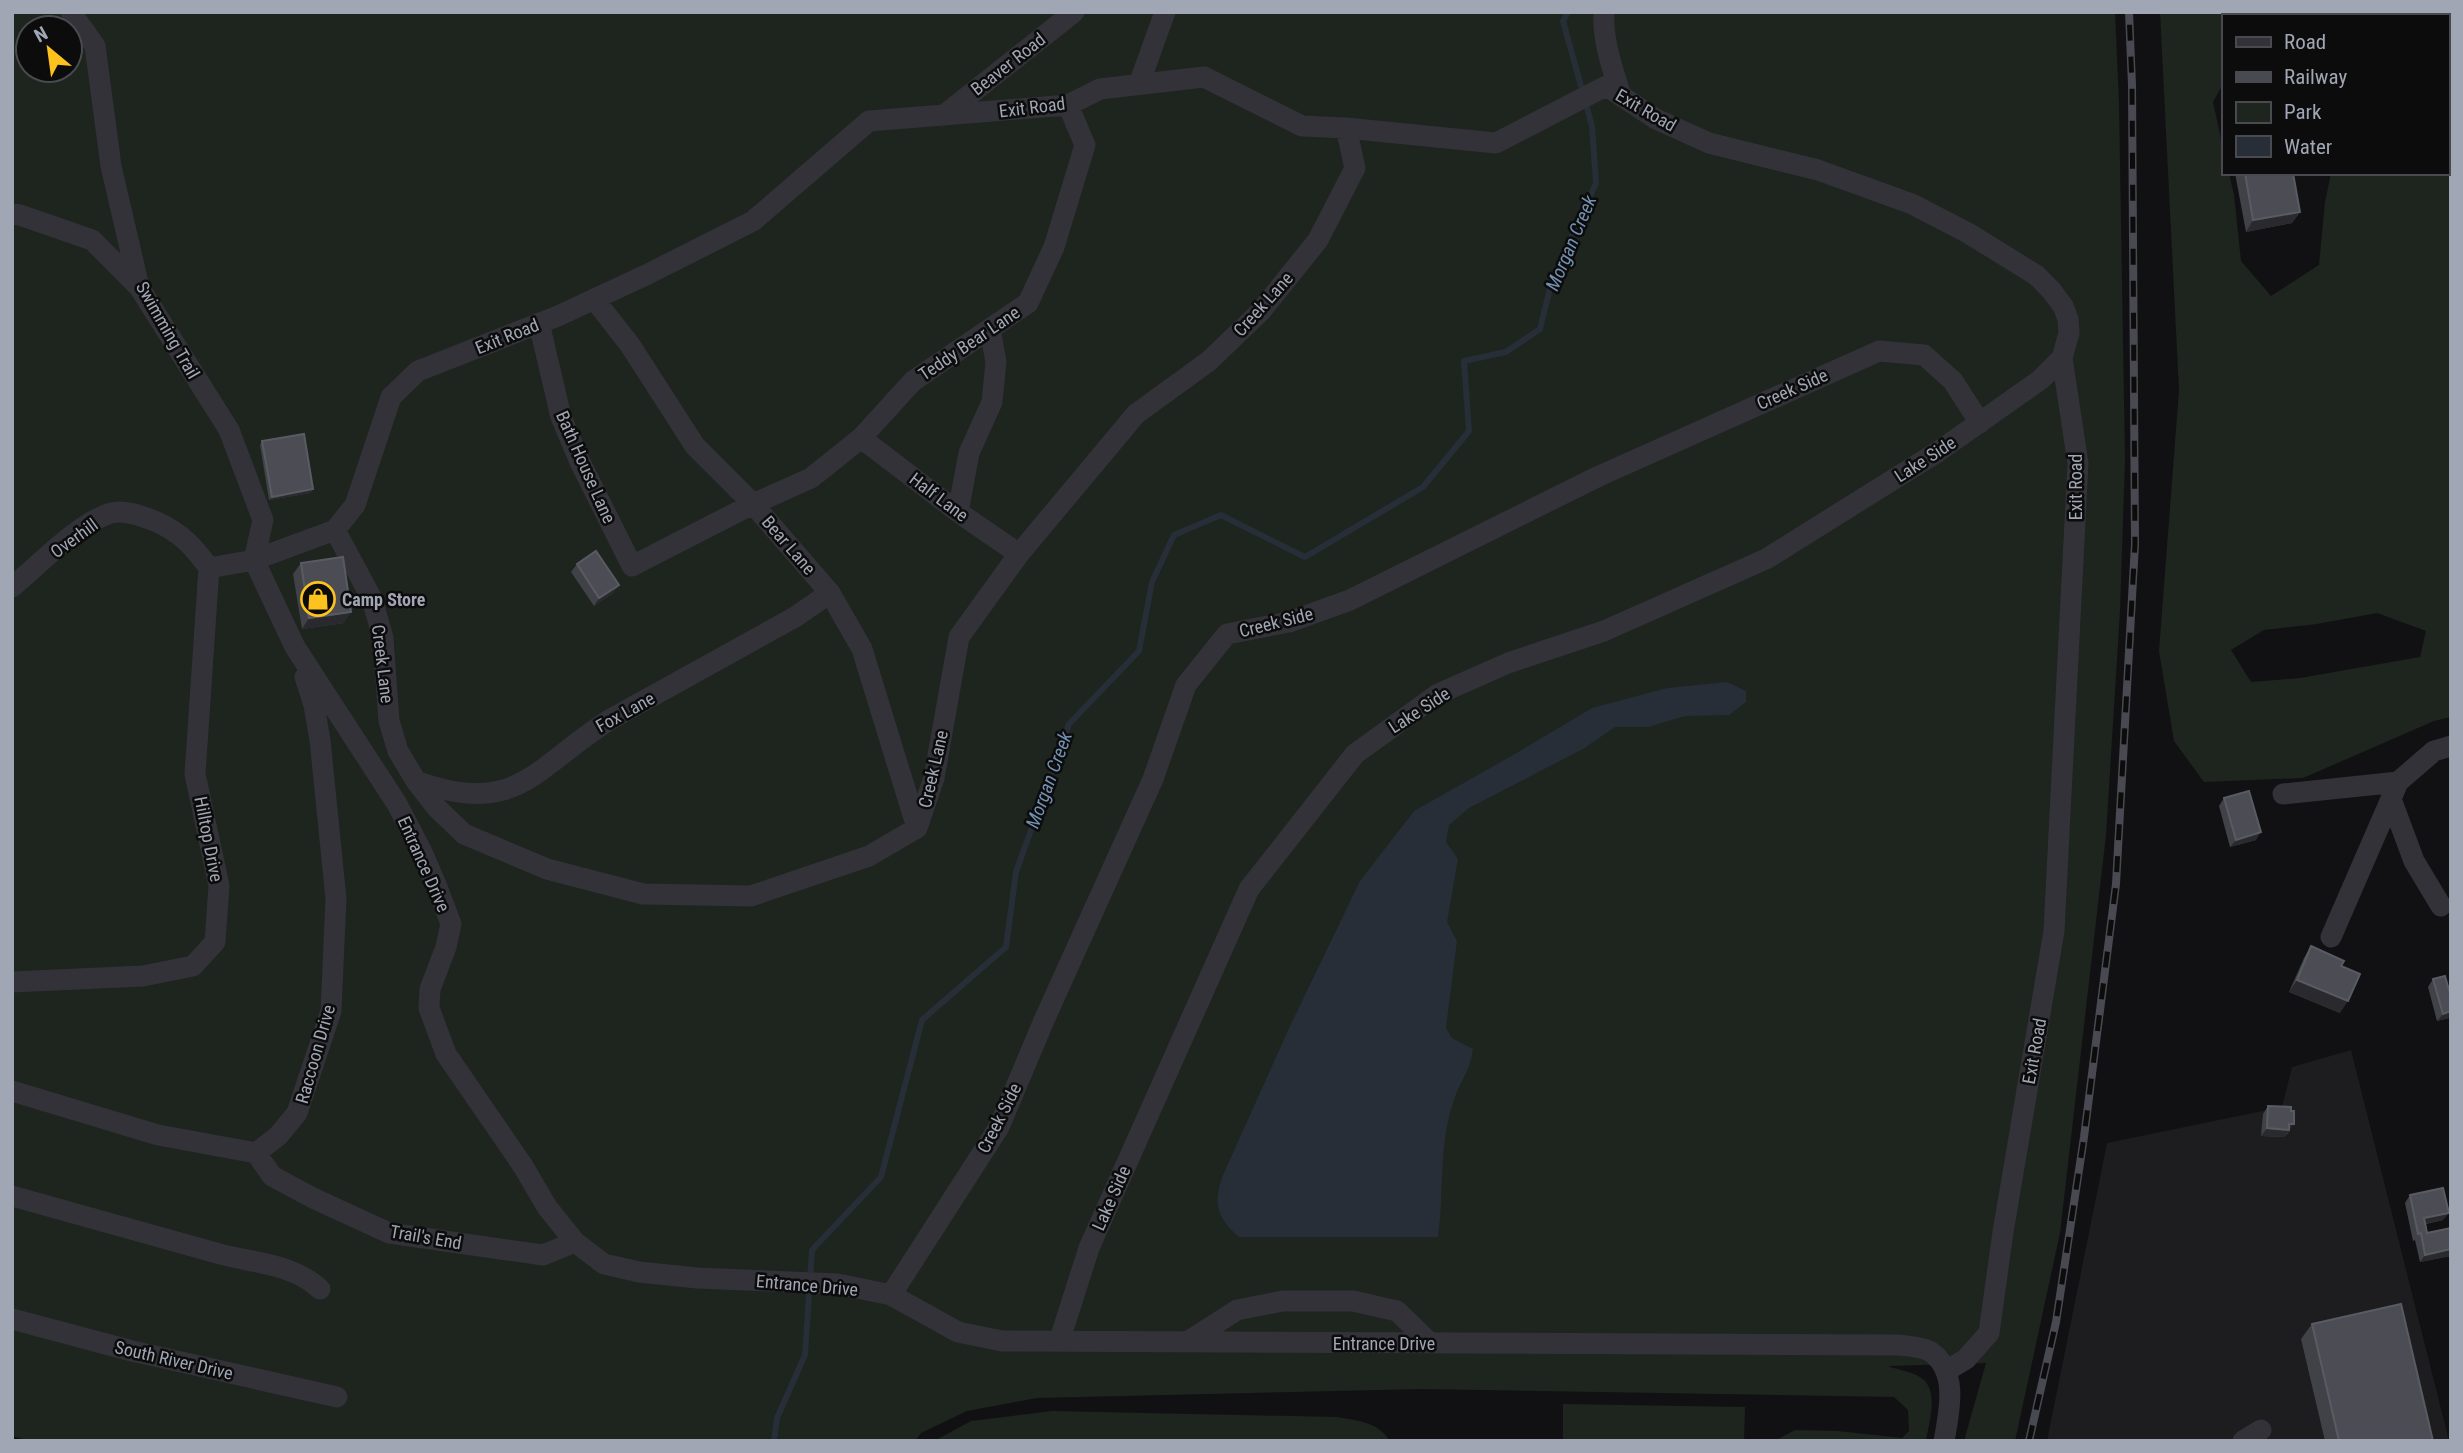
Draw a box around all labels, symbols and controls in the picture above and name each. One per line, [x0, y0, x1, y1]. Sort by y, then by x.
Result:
north arrow [14, 14, 84, 84]
legend [2222, 14, 2449, 175]
text: N [30, 22, 52, 47]
street label: Beaver Road [967, 28, 1049, 100]
text: Road [2284, 30, 2326, 54]
text: Railway [2284, 65, 2347, 89]
street label: Exit Road [1612, 84, 1680, 136]
street label: Exit Road [998, 93, 1066, 121]
text: Park [2284, 100, 2322, 124]
text: Water [2284, 135, 2332, 159]
water label: Morgan Creek [1541, 191, 1602, 294]
street label: Creek Lane [1229, 268, 1297, 340]
street label: Swimming Trail [132, 278, 204, 382]
street label: Teddy Bear Lane [915, 302, 1023, 384]
street label: Exit Road [472, 314, 542, 358]
street label: Creek Side [1753, 364, 1831, 414]
street label: Bath House Lane [552, 408, 620, 526]
street label: Lake Side [1891, 432, 1959, 486]
street label: Exit Road [2065, 454, 2086, 520]
street label: Half Lane [905, 468, 973, 526]
street label: Bear Lane [758, 511, 820, 579]
street label: Overhill [46, 514, 102, 562]
shop icon: Camp Store [299, 580, 337, 618]
place label: Camp Store [342, 589, 426, 610]
street label: Creek Side [1237, 603, 1315, 641]
street label: Creek Lane [368, 624, 398, 704]
street label: Lake Side [1385, 683, 1453, 737]
street label: Fox Lane [592, 687, 658, 737]
street label: Creek Lane [914, 728, 952, 810]
water label: Morgan Creek [1021, 728, 1077, 832]
street label: Hilltop Drive [190, 794, 228, 884]
street label: Entrance Drive [394, 813, 454, 915]
street label: Raccoon Drive [291, 1002, 339, 1106]
street label: Exit Road [2018, 1016, 2050, 1086]
street label: Creek Side [973, 1080, 1025, 1156]
street label: Lake Side [1087, 1162, 1135, 1234]
street label: Trail's End [389, 1220, 463, 1254]
street label: Entrance Drive [755, 1270, 859, 1300]
street label: Entrance Drive [1333, 1333, 1435, 1354]
street label: South River Drive [113, 1336, 235, 1384]

